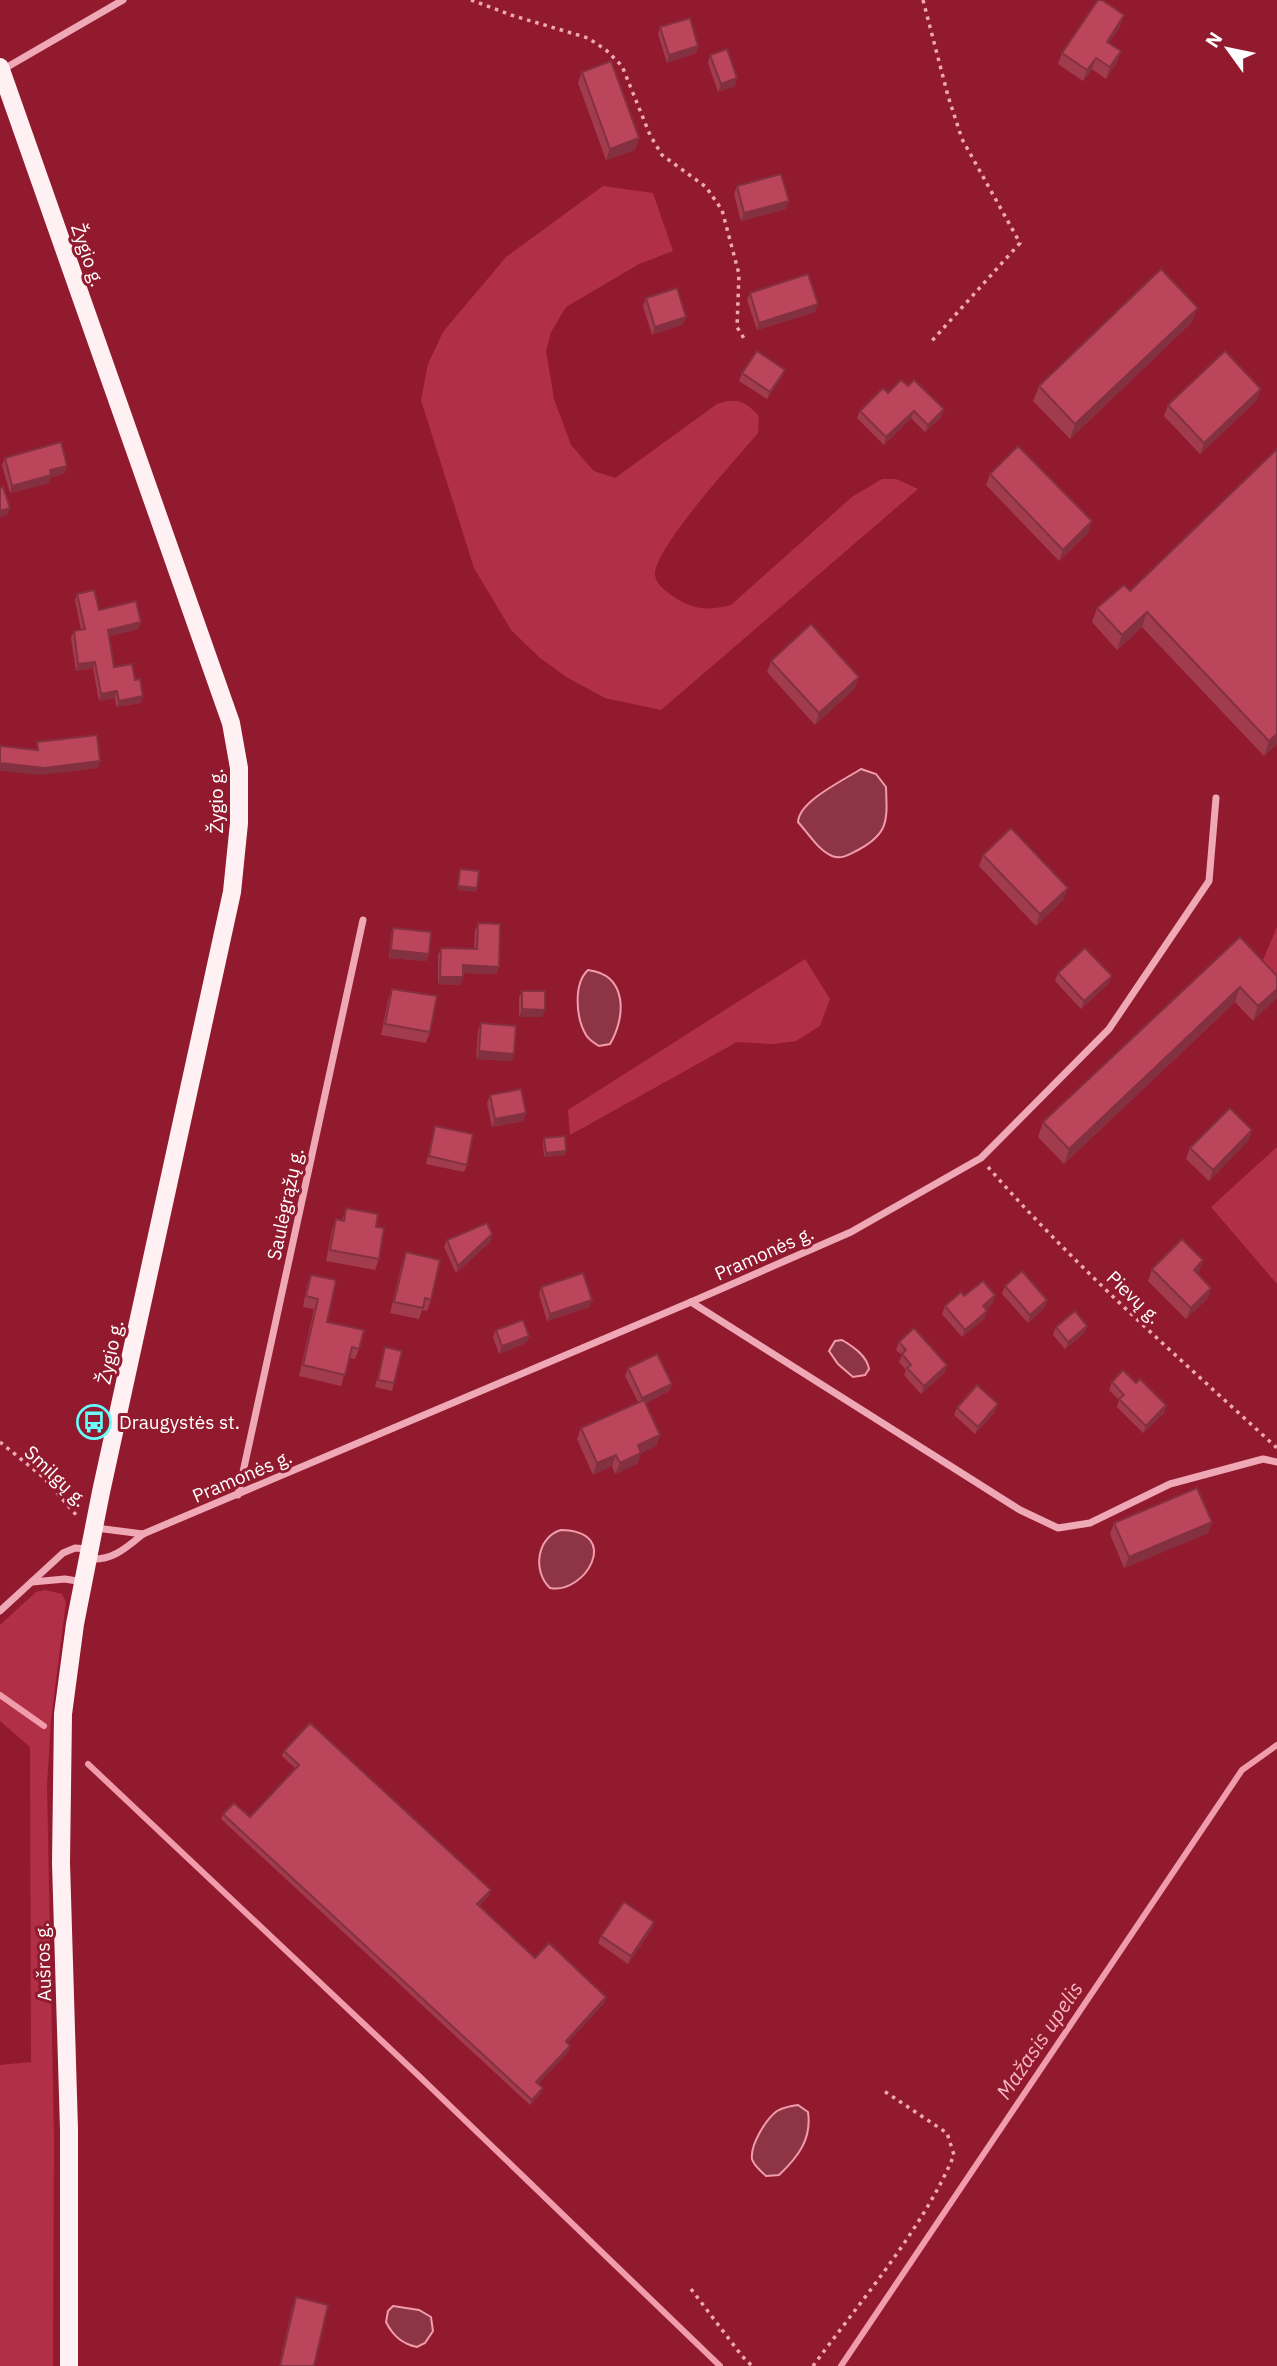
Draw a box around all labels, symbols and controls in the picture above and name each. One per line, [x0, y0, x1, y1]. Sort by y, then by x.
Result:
north arrow [1193, 14, 1263, 84]
text: N [1200, 27, 1228, 52]
street label: Žygio g. [66, 220, 110, 290]
street label: Žygio g. [204, 768, 228, 834]
street label: Saulėgrąžų g. [261, 1146, 309, 1262]
street label: Pramonės g. [711, 1220, 817, 1286]
street label: Pievų g. [1102, 1265, 1166, 1329]
street label: Žygio g. [91, 1318, 129, 1386]
bus stop icon: Draugystės st. [75, 1403, 113, 1441]
place label: Draugystės st. [119, 1410, 240, 1434]
street label: Smilgų g. [20, 1440, 92, 1512]
street label: Pramonės g. [189, 1444, 295, 1508]
street label: Aušros g. [30, 1922, 56, 2002]
water label: Mažasis upelis [989, 1976, 1089, 2104]

